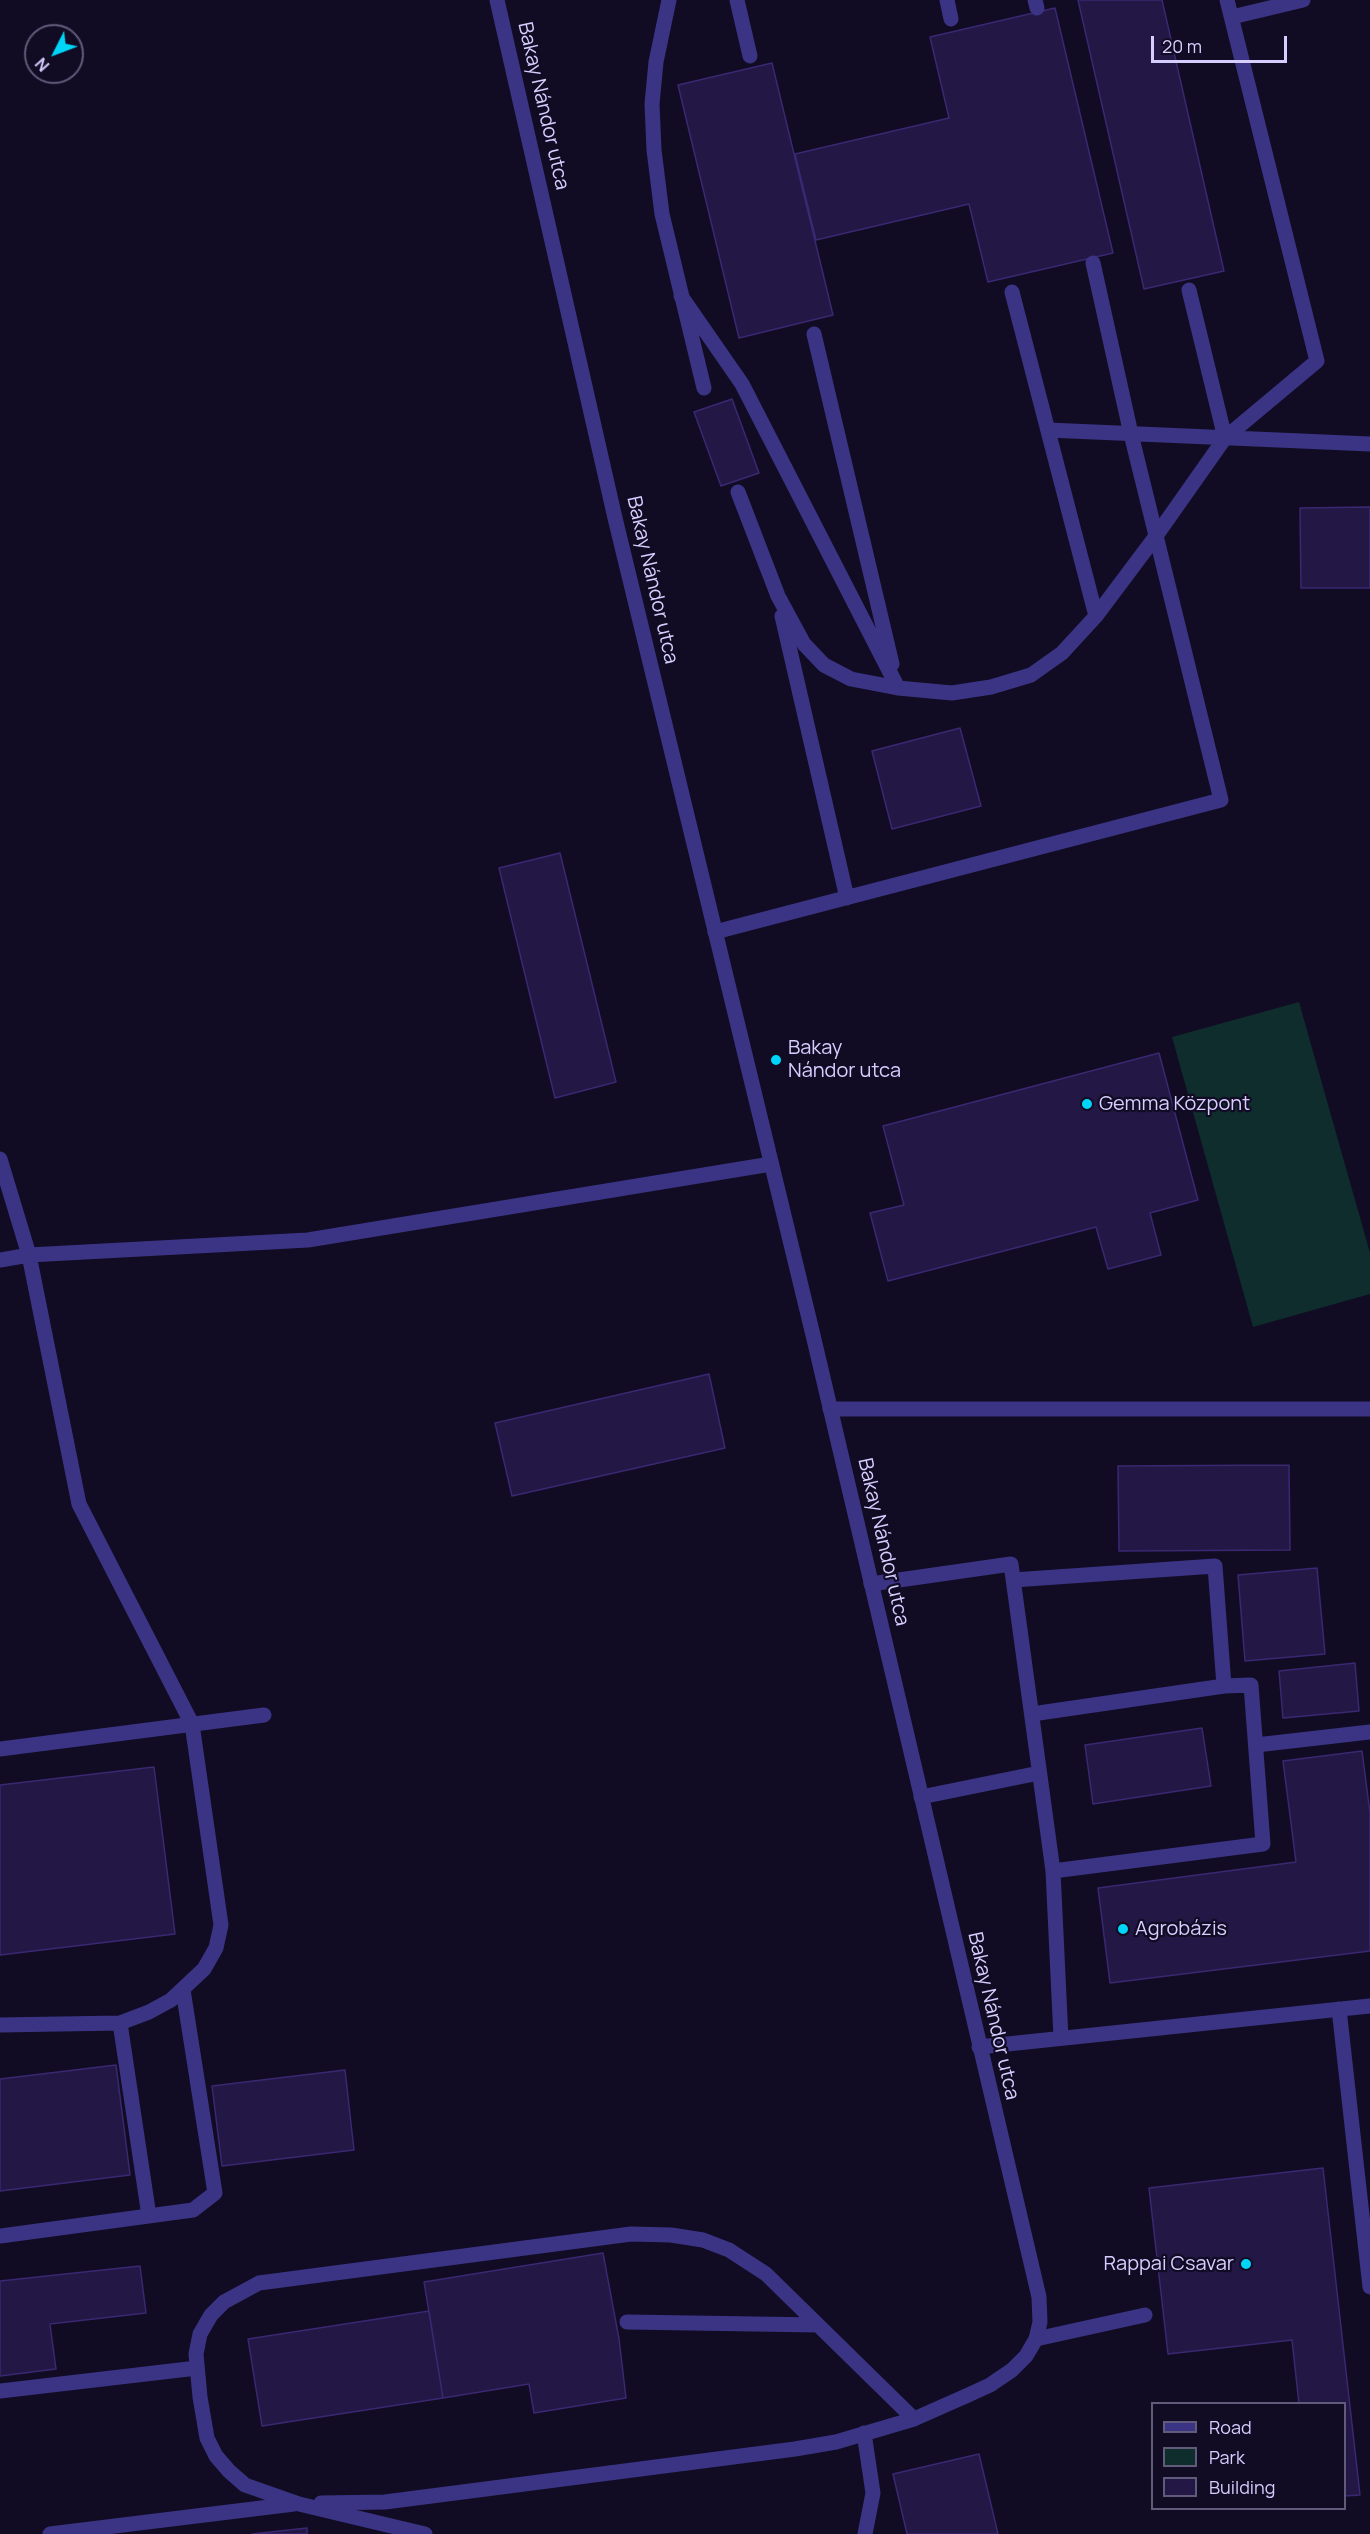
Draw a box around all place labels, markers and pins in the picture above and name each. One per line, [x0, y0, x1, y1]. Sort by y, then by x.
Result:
place label: Bakay Nándor utca [788, 1036, 901, 1083]
marker: Bakay Nándor utca [769, 1053, 783, 1067]
place label: Gemma Központ [1099, 1092, 1250, 1116]
marker: Gemma Központ [1080, 1097, 1094, 1111]
place label: Agrobázis [1135, 1917, 1227, 1941]
marker: Agrobázis [1116, 1922, 1130, 1936]
place label: Rappai Csavar [1103, 2252, 1234, 2276]
marker: Rappai Csavar [1239, 2257, 1253, 2271]

